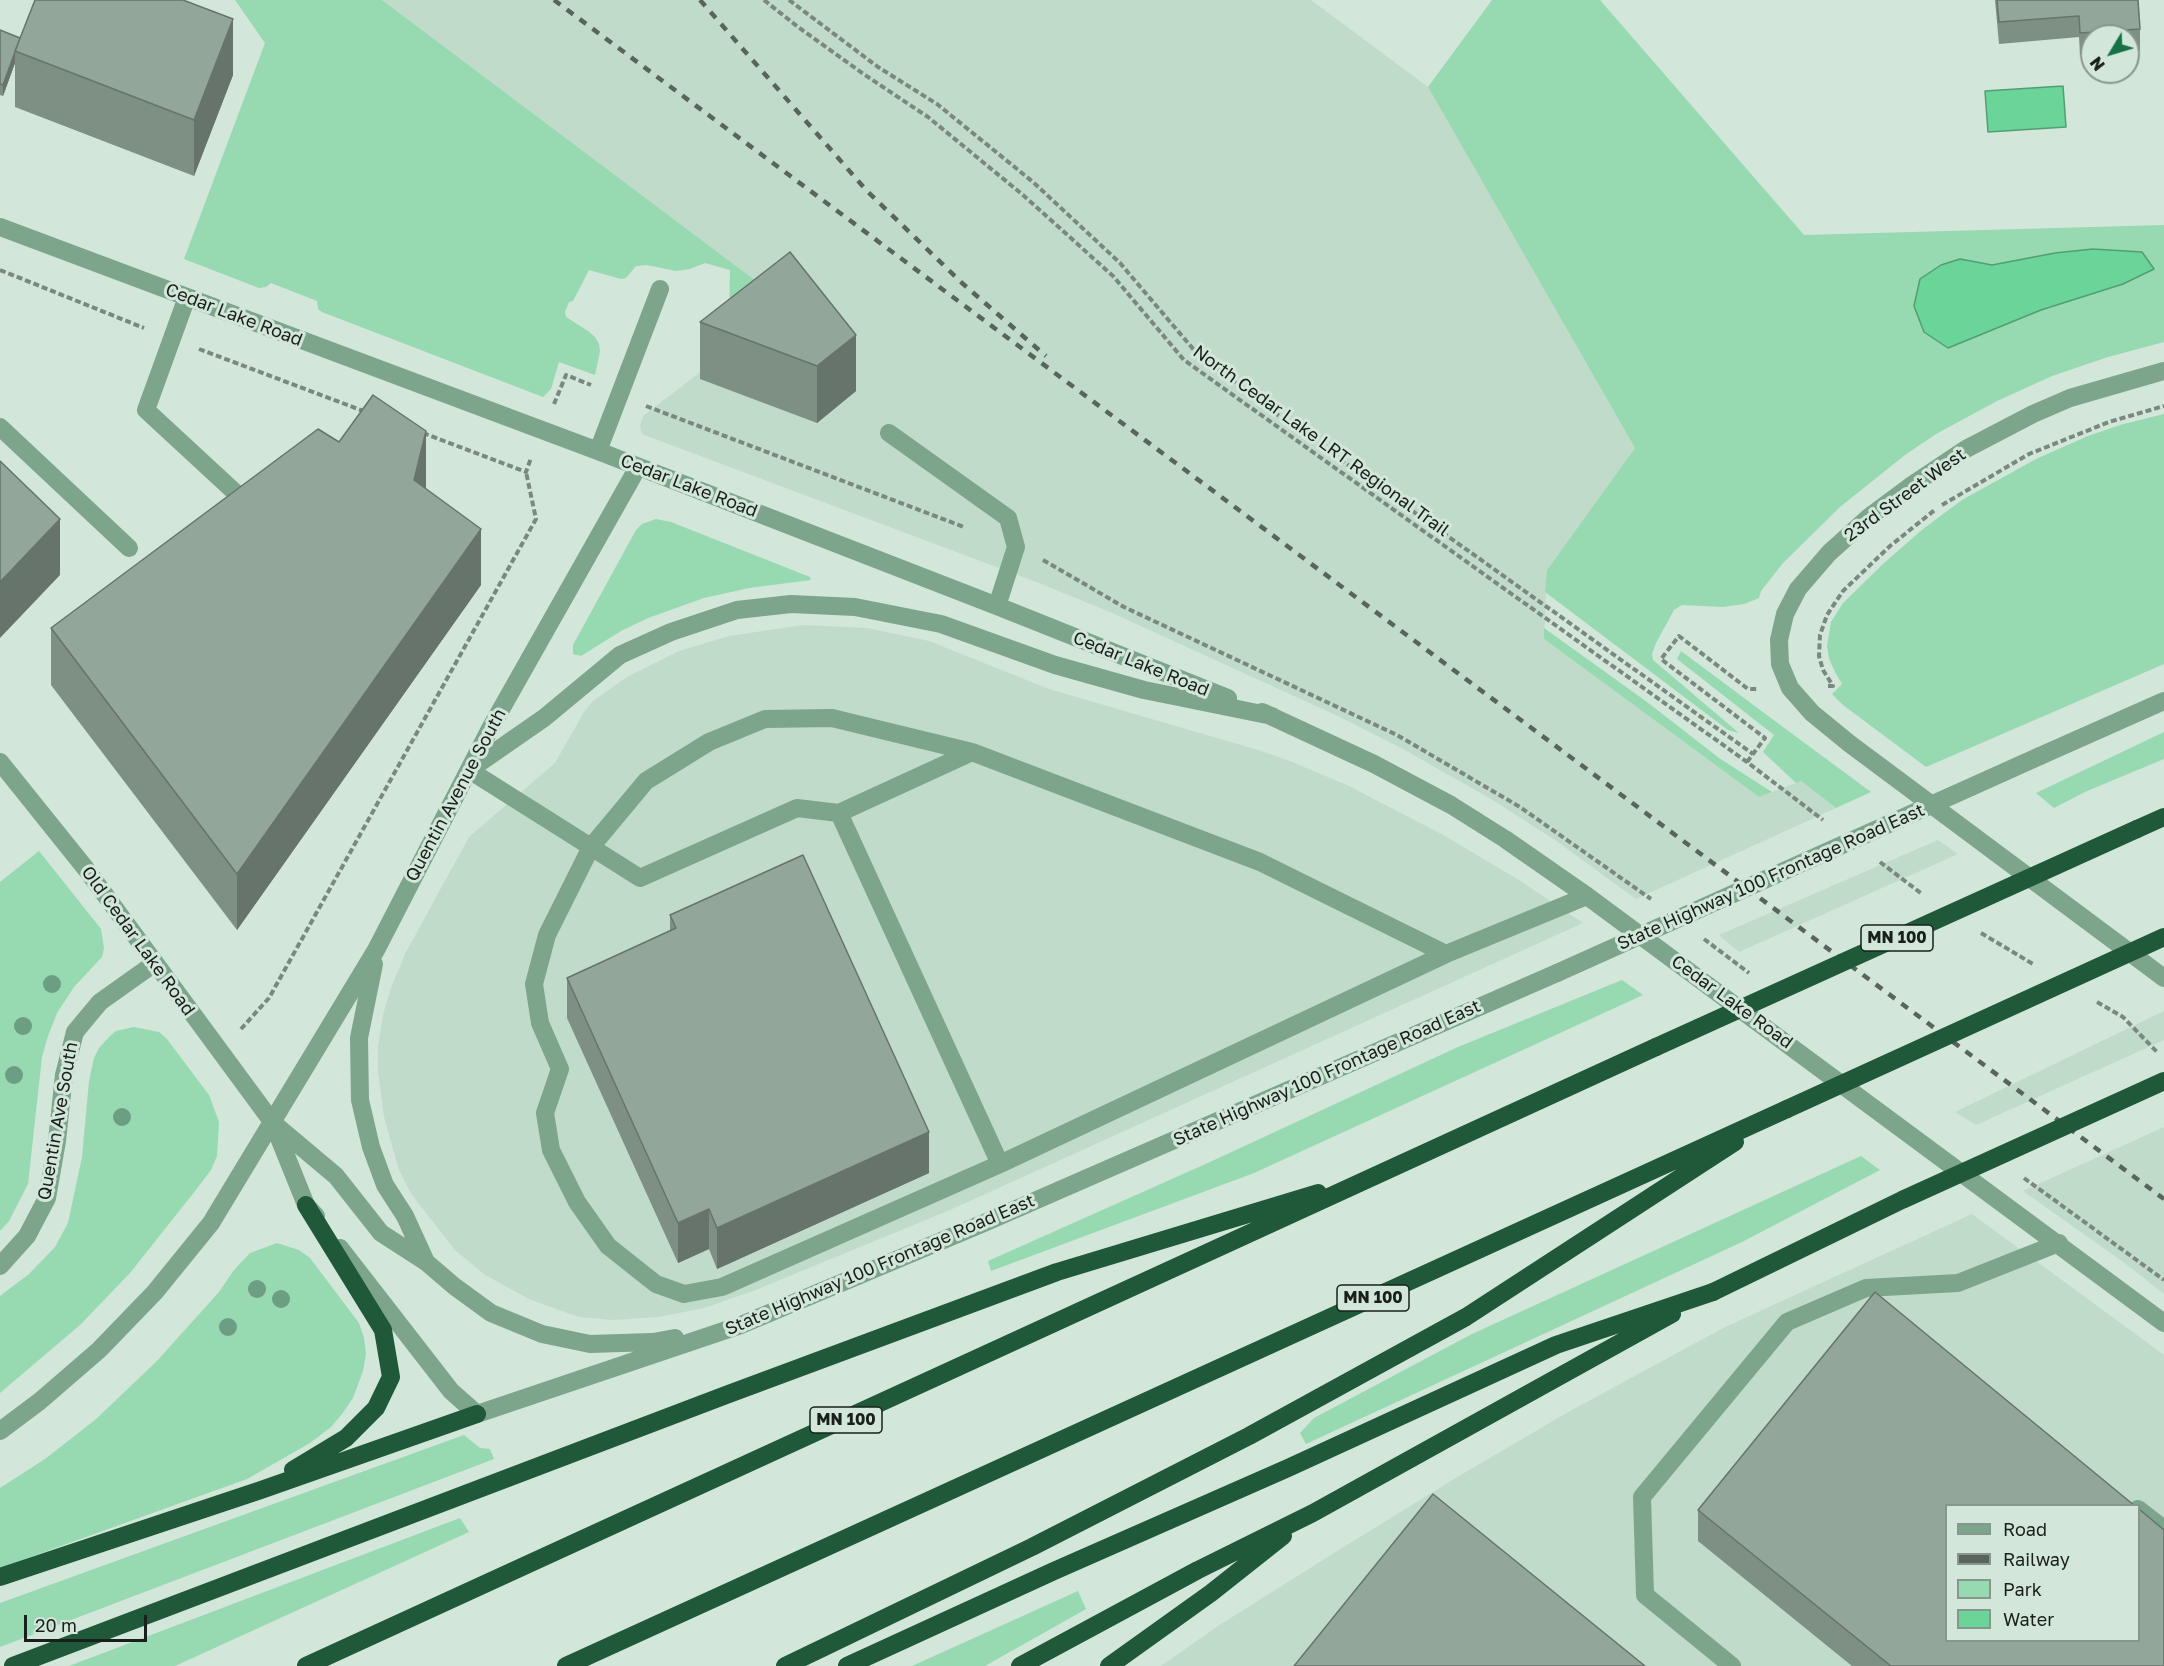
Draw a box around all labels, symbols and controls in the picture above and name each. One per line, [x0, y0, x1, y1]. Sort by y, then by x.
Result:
north arrow [2080, 24, 2140, 84]
text: N [2086, 53, 2109, 75]
street label: Cedar Lake Road [162, 279, 306, 351]
street label: North Cedar Lake LRT Regional Trail [1189, 341, 1453, 541]
street label: 23rd Street West [1840, 444, 1970, 546]
street label: Cedar Lake Road [617, 450, 761, 522]
street label: Cedar Lake Road [1070, 627, 1212, 701]
street label: Quentin Avenue South [401, 705, 511, 885]
street label: State Highway 100 Frontage Road East [1614, 799, 1928, 955]
street label: Old Cedar Lake Road [77, 862, 199, 1020]
road number: MN 100 [1861, 925, 1933, 951]
street label: Cedar Lake Road [1667, 951, 1797, 1053]
street label: State Highway 100 Frontage Road East [1170, 995, 1484, 1151]
street label: Quentin Ave South [33, 1040, 83, 1202]
street label: State Highway 100 Frontage Road East [722, 1190, 1038, 1340]
road number: MN 100 [1337, 1285, 1409, 1311]
road number: MN 100 [810, 1407, 882, 1433]
legend [1945, 1504, 2140, 1642]
text: Road [2003, 1518, 2047, 1540]
text: Railway [2003, 1548, 2070, 1570]
text: Park [2003, 1578, 2042, 1600]
scale bar [27, 1603, 150, 1641]
text: Water [2003, 1608, 2054, 1630]
text: 20 m [35, 1614, 77, 1636]

